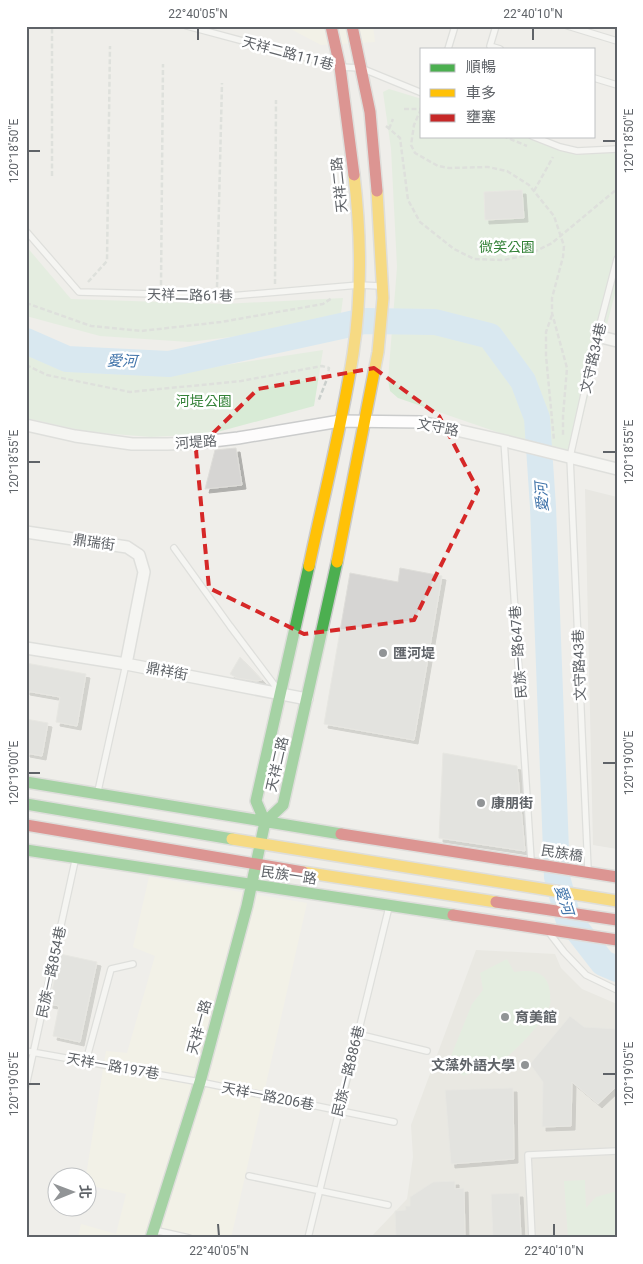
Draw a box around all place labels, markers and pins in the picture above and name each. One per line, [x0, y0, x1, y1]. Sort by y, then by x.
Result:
place label: 匯河堤 [393, 645, 435, 661]
marker: 匯河堤 [377, 647, 389, 659]
place label: 康朋街 [491, 795, 533, 811]
marker: 康朋街 [475, 797, 487, 809]
place label: 育美館 [515, 1009, 557, 1025]
marker: 育美館 [499, 1011, 511, 1023]
place label: 文藻外語大學 [431, 1057, 515, 1073]
marker: 文藻外語大學 [519, 1059, 531, 1071]

